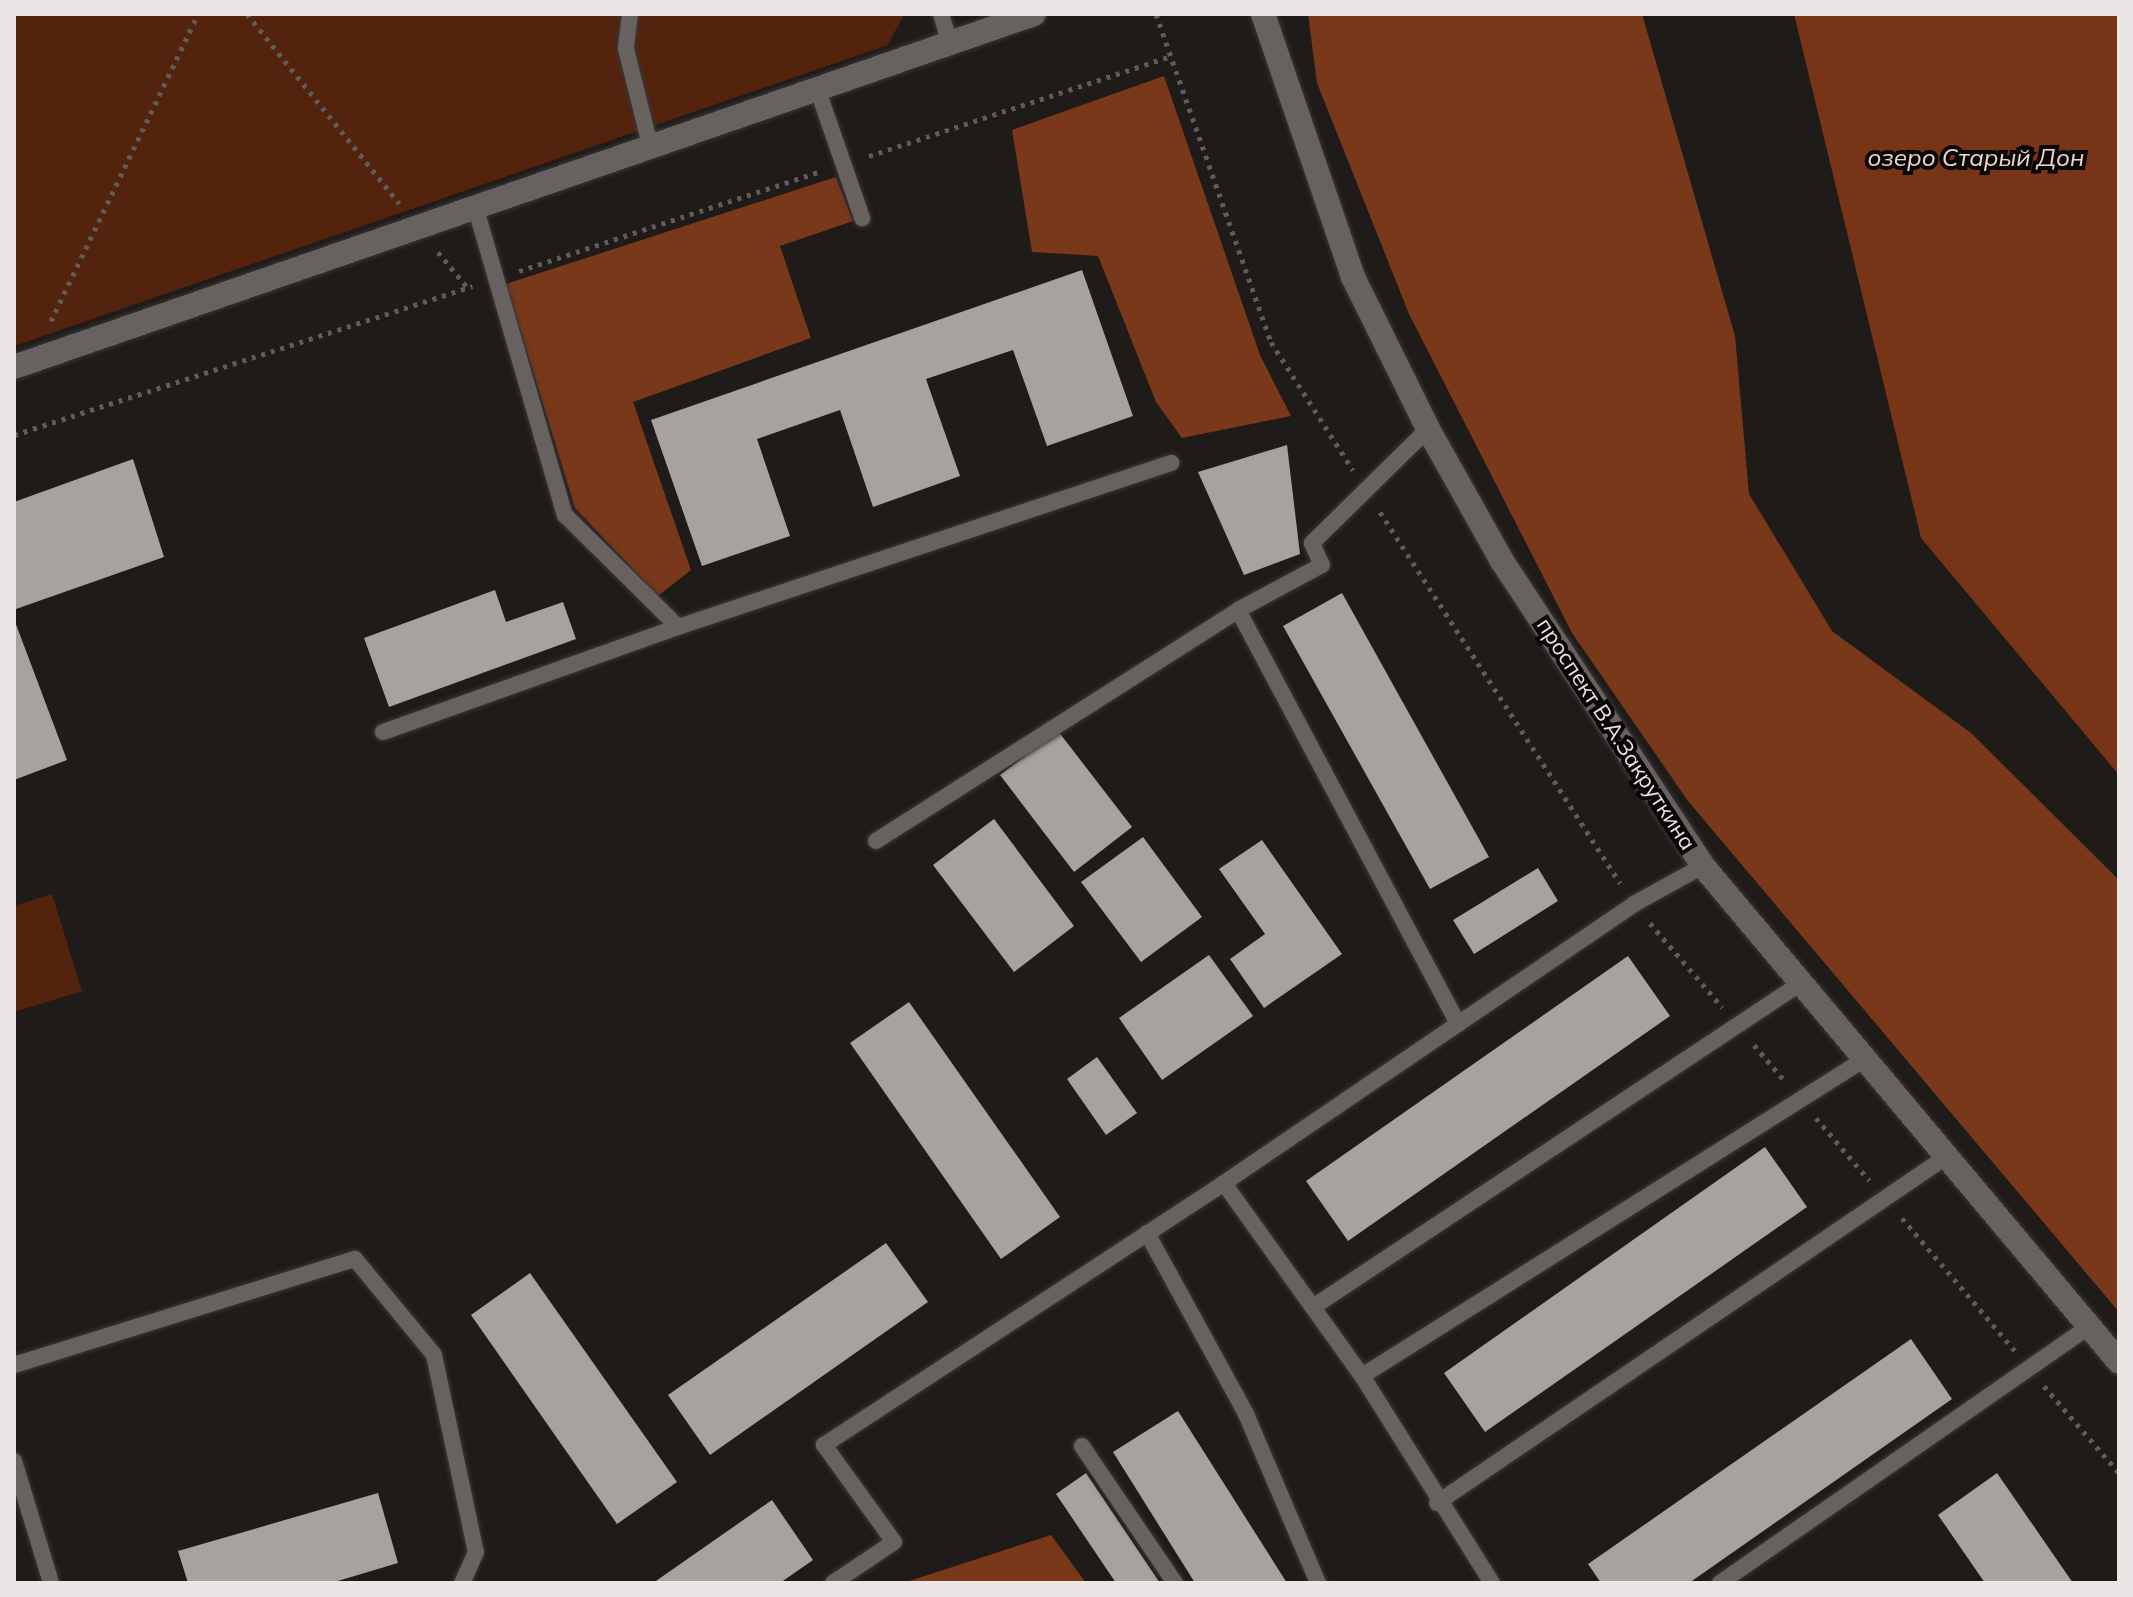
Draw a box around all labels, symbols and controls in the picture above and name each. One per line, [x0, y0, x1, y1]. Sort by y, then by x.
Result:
water label: озеро Старый Дон [1868, 144, 2084, 172]
street label: проспект В.А.Закруткина [1531, 613, 1701, 855]

